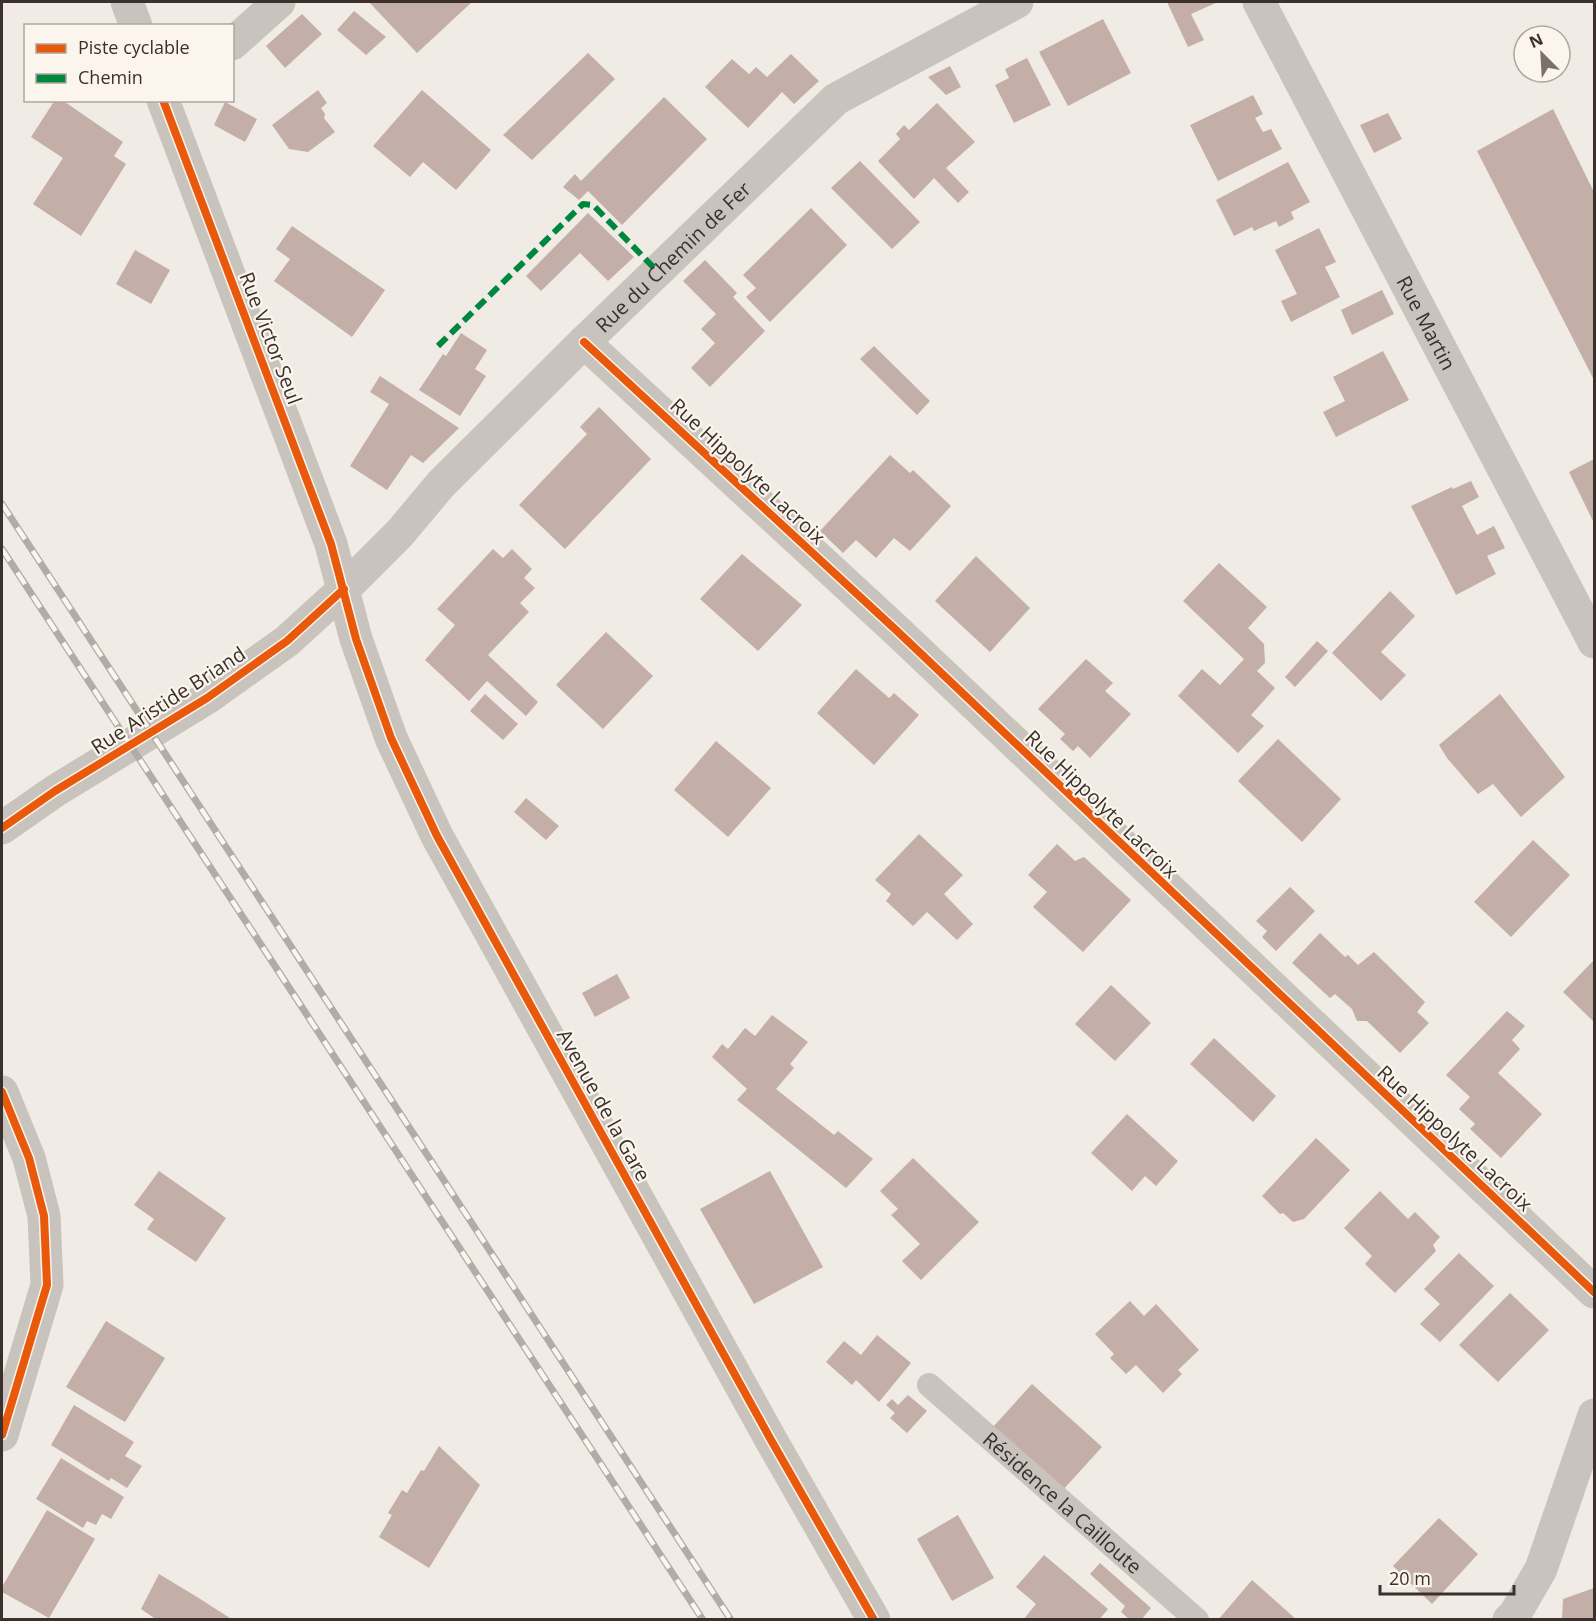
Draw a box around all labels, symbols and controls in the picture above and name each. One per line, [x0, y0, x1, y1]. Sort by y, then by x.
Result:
legend [24, 24, 234, 102]
north arrow [1512, 24, 1572, 84]
text: N [1525, 28, 1546, 53]
text: Piste cyclable [78, 35, 190, 59]
text: Chemin [78, 65, 143, 89]
street label: Rue du Chemin de Fer [589, 175, 756, 338]
street label: Rue Victor Seul [233, 268, 309, 408]
street label: Rue Martin [1391, 271, 1463, 375]
street label: Rue Hippolyte Lacroix [665, 392, 832, 550]
street label: Rue Aristide Briand [86, 640, 250, 760]
street label: Rue Hippolyte Lacroix [1020, 724, 1185, 885]
street label: Avenue de la Gare [551, 1024, 657, 1186]
street label: Rue Hippolyte Lacroix [1372, 1059, 1539, 1217]
street label: Résidence la Cailloute [978, 1425, 1148, 1579]
scale bar [1380, 1558, 1514, 1596]
text: 20 m [1389, 1566, 1431, 1590]

